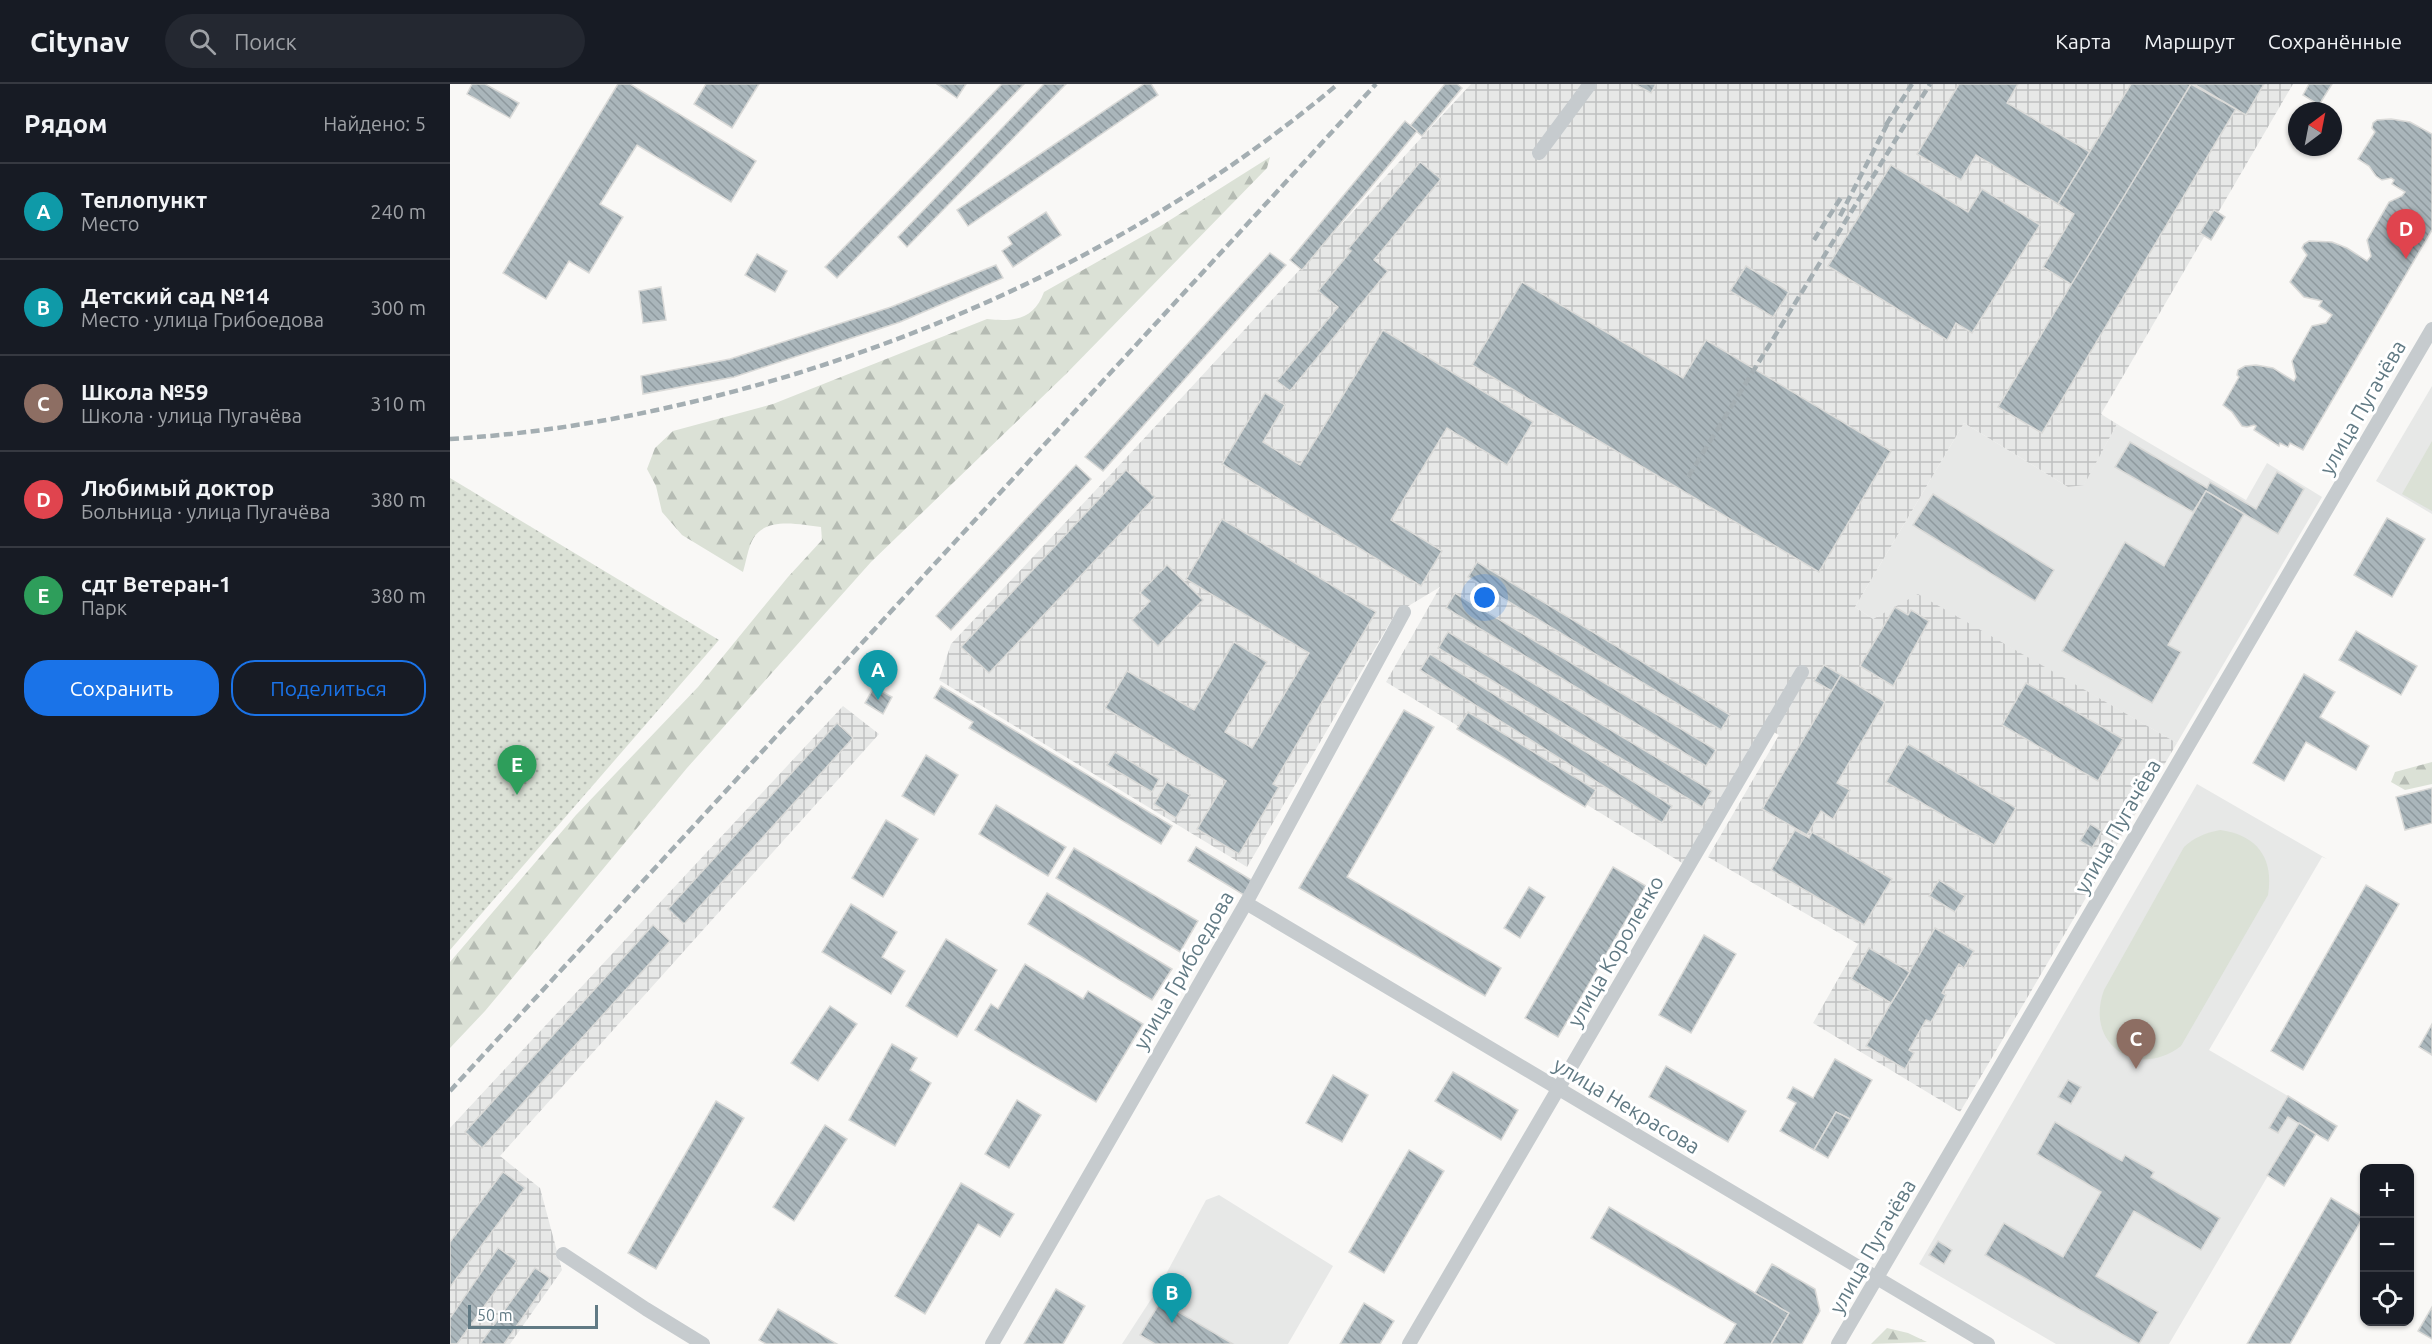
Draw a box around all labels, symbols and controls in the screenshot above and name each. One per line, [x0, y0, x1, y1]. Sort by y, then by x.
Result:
search box [165, 14, 585, 68]
icon: search [186, 25, 219, 58]
text: Citynav [30, 26, 129, 57]
text: Поиск [234, 29, 297, 54]
text: Карта [2055, 29, 2111, 53]
text: Маршрут [2144, 29, 2235, 53]
text: Сохранённые [2268, 29, 2402, 53]
north arrow [2288, 102, 2342, 156]
text: Рядом [24, 109, 108, 138]
text: Найдено: 5 [323, 112, 426, 135]
text: Теплопункт [81, 187, 207, 212]
text: A [36, 200, 51, 223]
text: 240 m [370, 200, 426, 223]
pin: D [2386, 210, 2426, 259]
text: Место [81, 212, 140, 235]
text: Детский сад №14 [81, 283, 269, 308]
text: B [37, 296, 50, 319]
text: 300 m [370, 296, 426, 319]
text: Место · улица Грибоедова [81, 308, 324, 331]
street label: улица Пугачёва [2314, 336, 2410, 478]
text: Школа №59 [81, 379, 208, 404]
text: C [37, 392, 50, 415]
text: 310 m [370, 392, 426, 415]
text: Школа · улица Пугачёва [81, 404, 302, 427]
text: Любимый доктор [81, 475, 274, 500]
text: D [36, 488, 51, 511]
text: 380 m [370, 488, 426, 511]
text: Больница · улица Пугачёва [81, 500, 331, 523]
text: сдт Ветеран-1 [81, 571, 231, 596]
your location [1470, 583, 1499, 612]
text: E [38, 584, 49, 607]
text: 380 m [370, 584, 426, 607]
text: Парк [81, 596, 127, 619]
pin: A [858, 650, 898, 700]
button: Сохранить [24, 660, 219, 716]
button: Поделиться [231, 660, 426, 716]
pin: E [498, 746, 536, 795]
street label: улица Пугачёва [2069, 755, 2165, 897]
street label: улица Короленко [1562, 871, 1668, 1031]
street label: улица Грибоедова [1128, 887, 1238, 1053]
pin: C [2116, 1020, 2156, 1069]
street label: улица Некрасова [1549, 1052, 1705, 1158]
map controls [2360, 1164, 2414, 1326]
button: + [2360, 1164, 2414, 1218]
street label: улица Пугачёва [1824, 1175, 1920, 1317]
button: − [2360, 1218, 2414, 1272]
button: locate [2360, 1272, 2414, 1326]
pin: B [1152, 1274, 1192, 1323]
scale bar [468, 1302, 598, 1330]
text: 50 m [477, 1306, 513, 1324]

